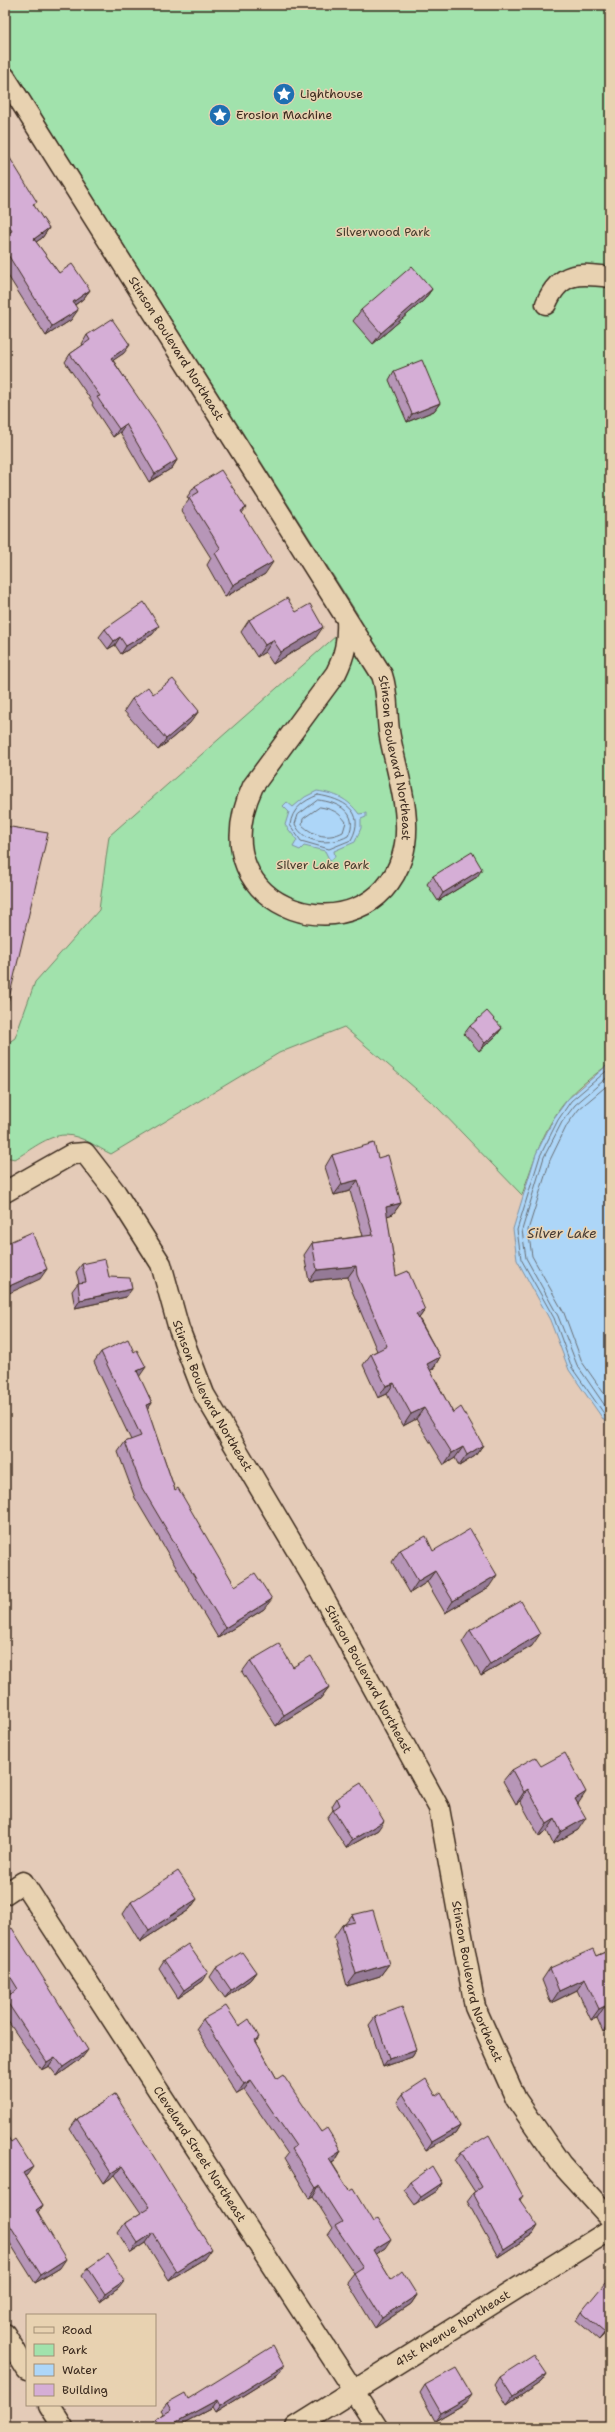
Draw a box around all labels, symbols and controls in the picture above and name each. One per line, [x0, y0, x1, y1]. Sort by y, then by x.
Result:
place icon: Lighthouse [271, 81, 297, 107]
place label: Lighthouse [300, 86, 363, 102]
place icon: Erosion Machine [207, 102, 233, 128]
place label: Erosion Machine [236, 107, 332, 123]
park label: Silverwood Park [336, 224, 430, 240]
street label: Stinson Boulevard Northeast [125, 273, 228, 424]
street label: Stinson Boulevard Northeast [375, 673, 414, 841]
park label: Silver Lake Park [277, 857, 370, 873]
water label: Silver Lake [527, 1225, 597, 1242]
street label: Stinson Boulevard Northeast [169, 1318, 256, 1475]
street label: Stinson Boulevard Northeast [321, 1602, 416, 1756]
street label: Stinson Boulevard Northeast [448, 1899, 507, 2065]
street label: Cleveland Street Northeast [150, 2083, 250, 2225]
street label: 41st Avenue Northeast [392, 2287, 513, 2371]
legend [26, 2314, 156, 2406]
text: Road [62, 2322, 93, 2338]
text: Park [62, 2342, 88, 2358]
text: Water [62, 2362, 98, 2378]
text: Building [62, 2382, 108, 2398]

